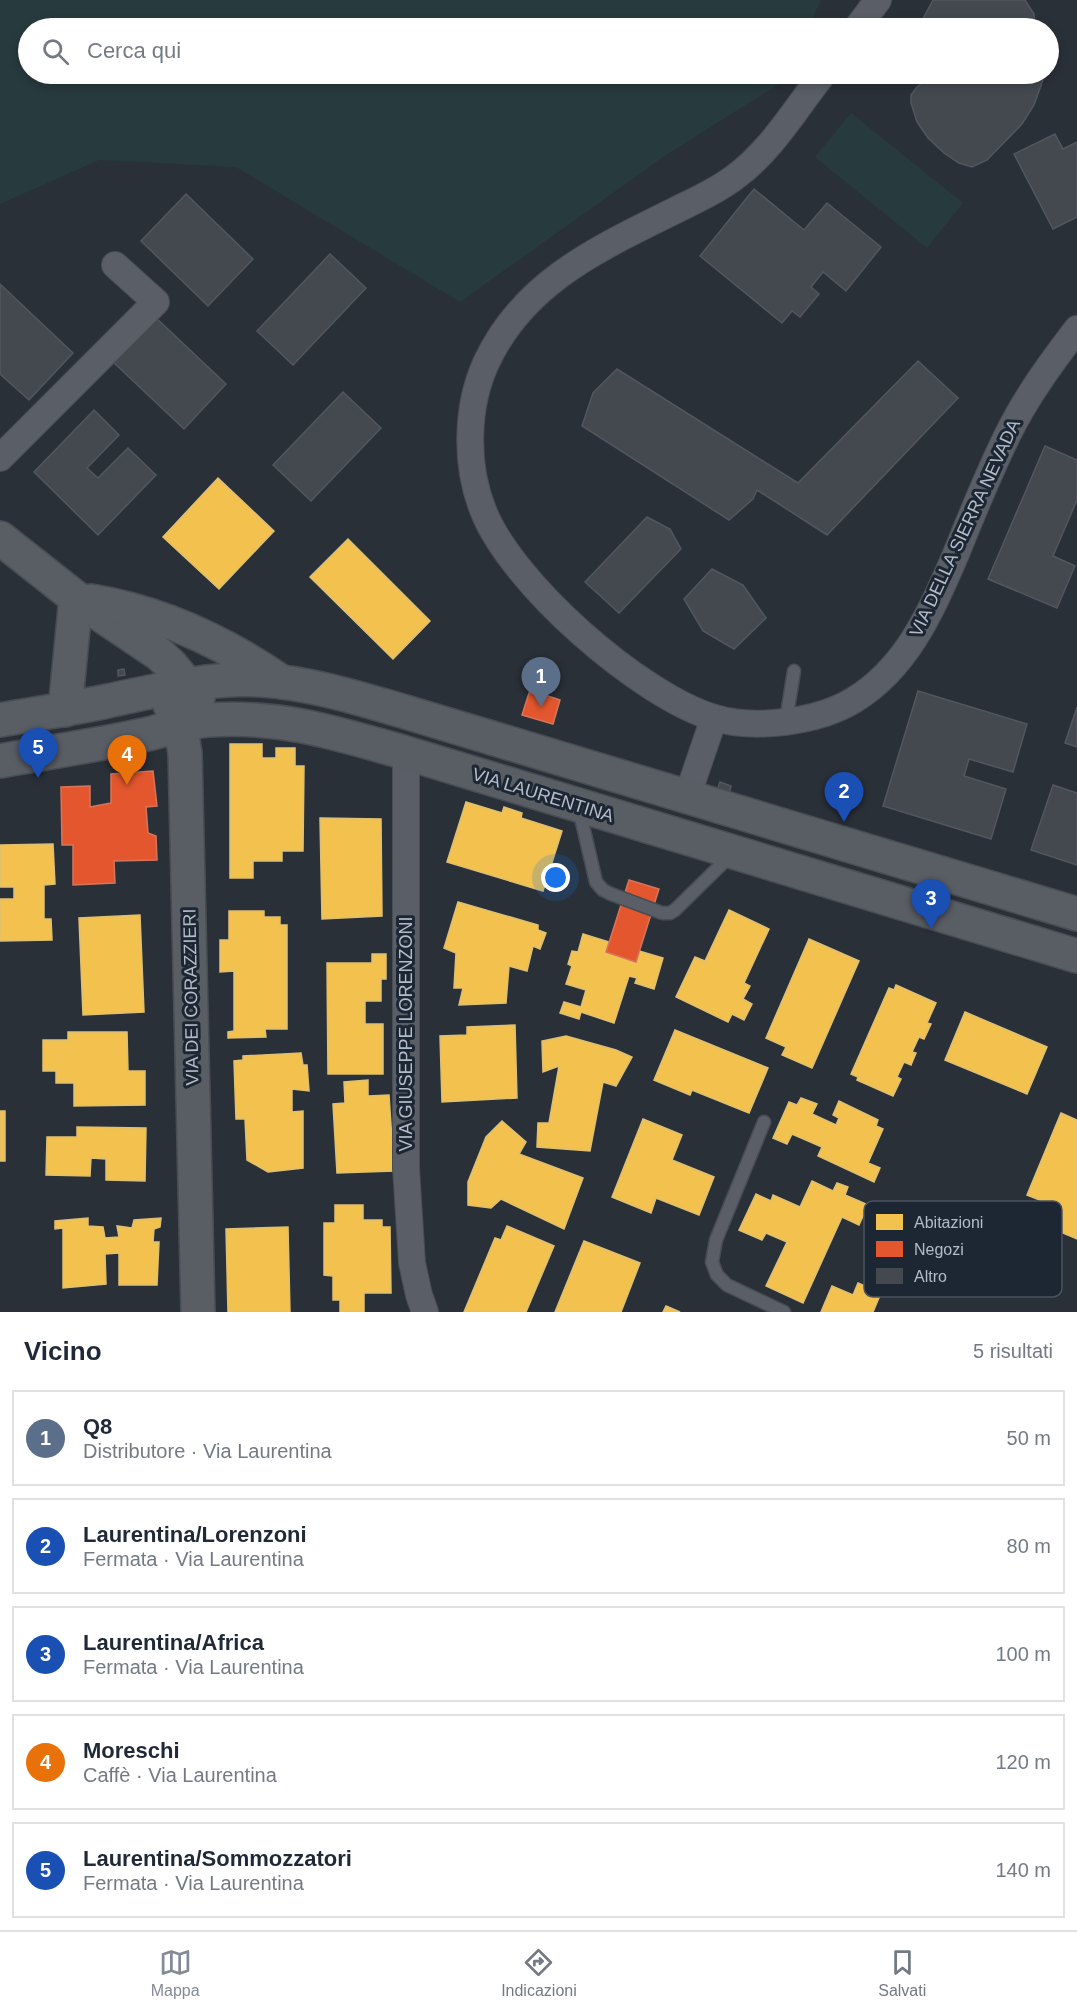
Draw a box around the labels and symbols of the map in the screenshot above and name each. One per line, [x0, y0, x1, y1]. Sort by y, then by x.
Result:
street label: VIA DELLA SIERRA NEVADA [906, 416, 1024, 640]
pin: 1 [522, 658, 560, 707]
pin: 5 [18, 728, 57, 778]
pin: 4 [108, 736, 146, 785]
street label: VIA LAURENTINA [470, 764, 616, 826]
pin: 2 [824, 772, 864, 822]
your location [541, 863, 570, 892]
pin: 3 [912, 880, 950, 929]
street label: VIA DEI CORAZZIERI [179, 908, 203, 1086]
street label: VIA GIUSEPPE LORENZONI [396, 916, 416, 1152]
legend [864, 1201, 1062, 1297]
text: Abitazioni [914, 1214, 983, 1231]
text: Negozi [914, 1241, 964, 1258]
text: Altro [914, 1268, 947, 1285]

